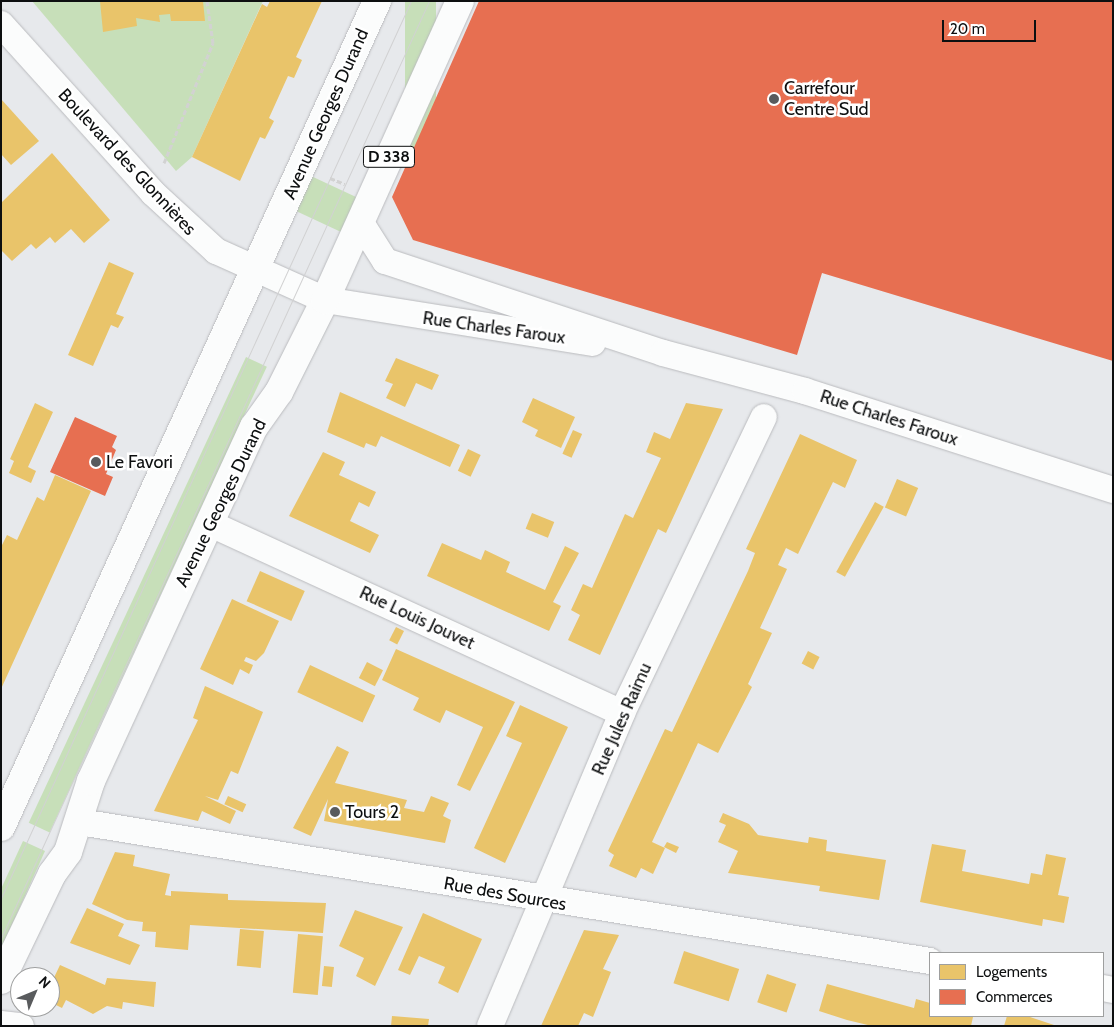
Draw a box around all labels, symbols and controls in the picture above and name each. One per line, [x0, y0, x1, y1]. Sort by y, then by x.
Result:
scale bar [944, 10, 1038, 42]
text: 20 m [950, 20, 985, 38]
street label: Avenue Georges Durand [279, 25, 373, 203]
place label: Carrefour Centre Sud [784, 78, 869, 120]
street label: Boulevard des Glonnières [54, 84, 200, 240]
marker: Carrefour Centre Sud [768, 93, 780, 105]
road number: D 338 [363, 144, 415, 170]
street label: Rue Charles Faroux [421, 307, 567, 349]
street label: Rue Charles Faroux [817, 386, 961, 450]
street label: Avenue Georges Durand [171, 415, 271, 591]
place label: Le Favori [106, 451, 173, 473]
marker: Le Favori [90, 456, 102, 468]
street label: Rue Louis Jouvet [356, 582, 478, 654]
street label: Rue Jules Raimu [588, 660, 656, 778]
place label: Tours 2 [345, 801, 399, 823]
marker: Tours 2 [329, 806, 341, 818]
street label: Rue des Sources [442, 873, 568, 915]
legend [929, 952, 1104, 1017]
text: Logements [976, 963, 1047, 981]
north arrow [10, 967, 60, 1017]
text: N [35, 972, 55, 992]
text: Commerces [976, 988, 1052, 1006]

